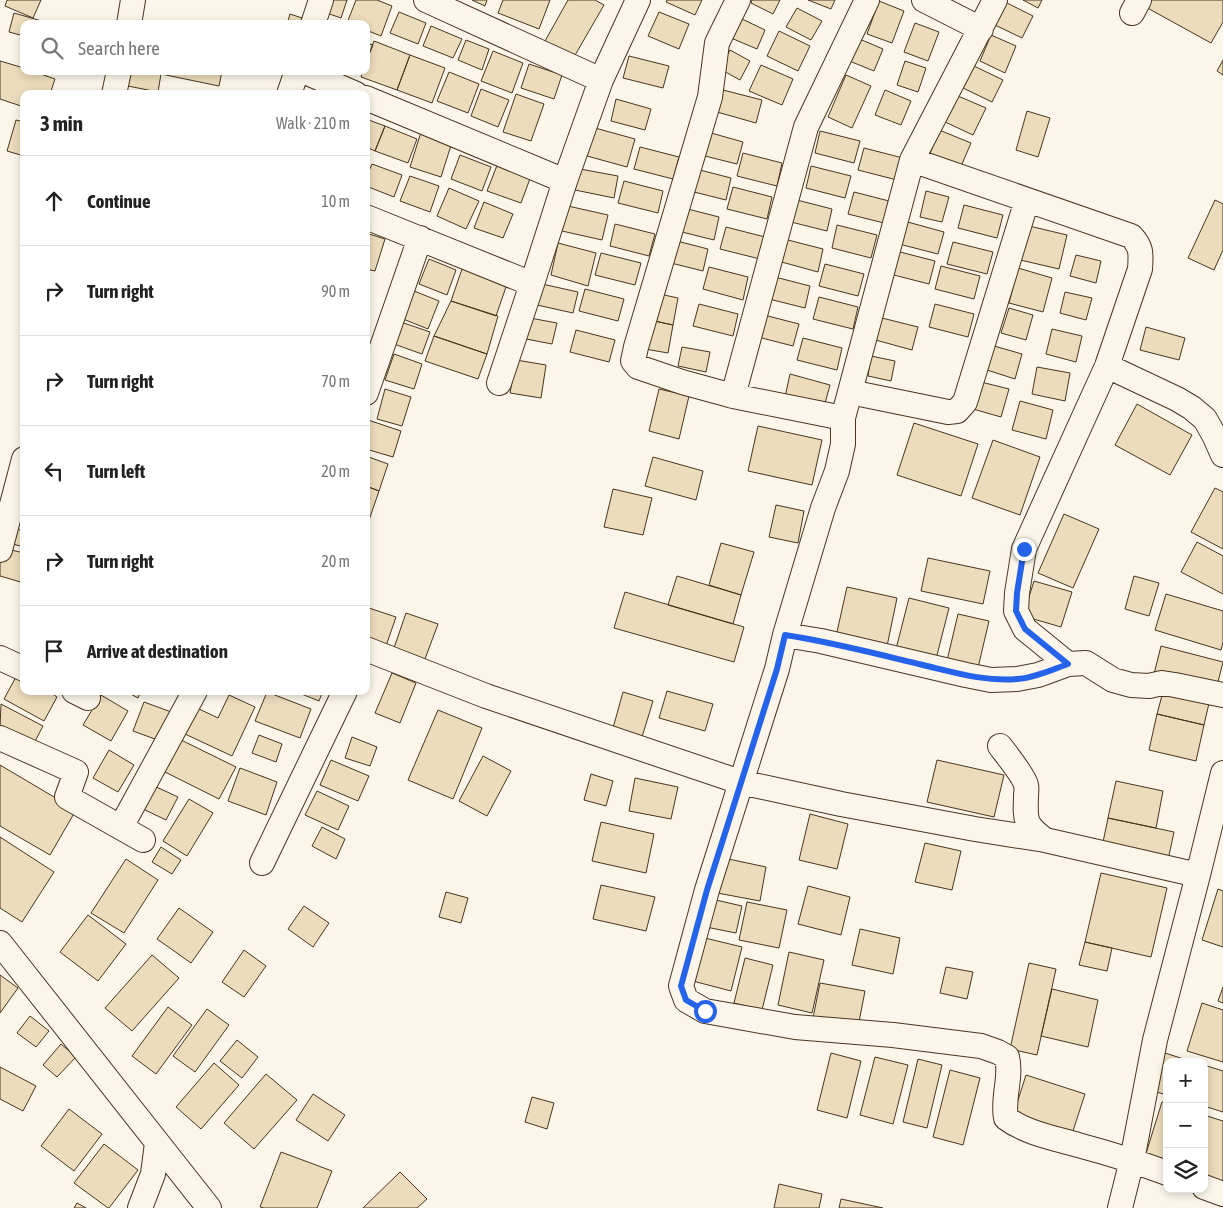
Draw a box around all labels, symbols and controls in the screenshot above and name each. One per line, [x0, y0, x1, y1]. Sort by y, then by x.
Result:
search box [20, 20, 370, 75]
icon: search [38, 34, 66, 62]
text: Search here [78, 37, 160, 59]
text: 3 min [40, 111, 83, 135]
text: Walk · 210 m [276, 114, 350, 132]
icon: ahead [40, 187, 68, 215]
text: Continue [87, 190, 151, 212]
text: 10 m [321, 192, 350, 210]
icon: right [40, 277, 68, 305]
text: Turn right [87, 280, 154, 302]
text: 90 m [321, 282, 350, 300]
icon: right [40, 367, 68, 395]
text: Turn right [87, 370, 154, 392]
text: 70 m [321, 372, 350, 390]
icon: left [40, 457, 68, 485]
text: Turn left [87, 460, 145, 482]
text: 20 m [321, 462, 350, 480]
route end [1013, 538, 1036, 561]
icon: right [40, 547, 68, 575]
text: Turn right [87, 550, 154, 572]
text: 20 m [321, 552, 350, 570]
icon: arrive [40, 637, 68, 665]
text: Arrive at destination [87, 640, 228, 662]
route start [694, 1000, 717, 1023]
map controls [1163, 1058, 1208, 1193]
button: + [1163, 1058, 1208, 1103]
button: − [1163, 1103, 1208, 1148]
button: layers [1163, 1148, 1208, 1193]

